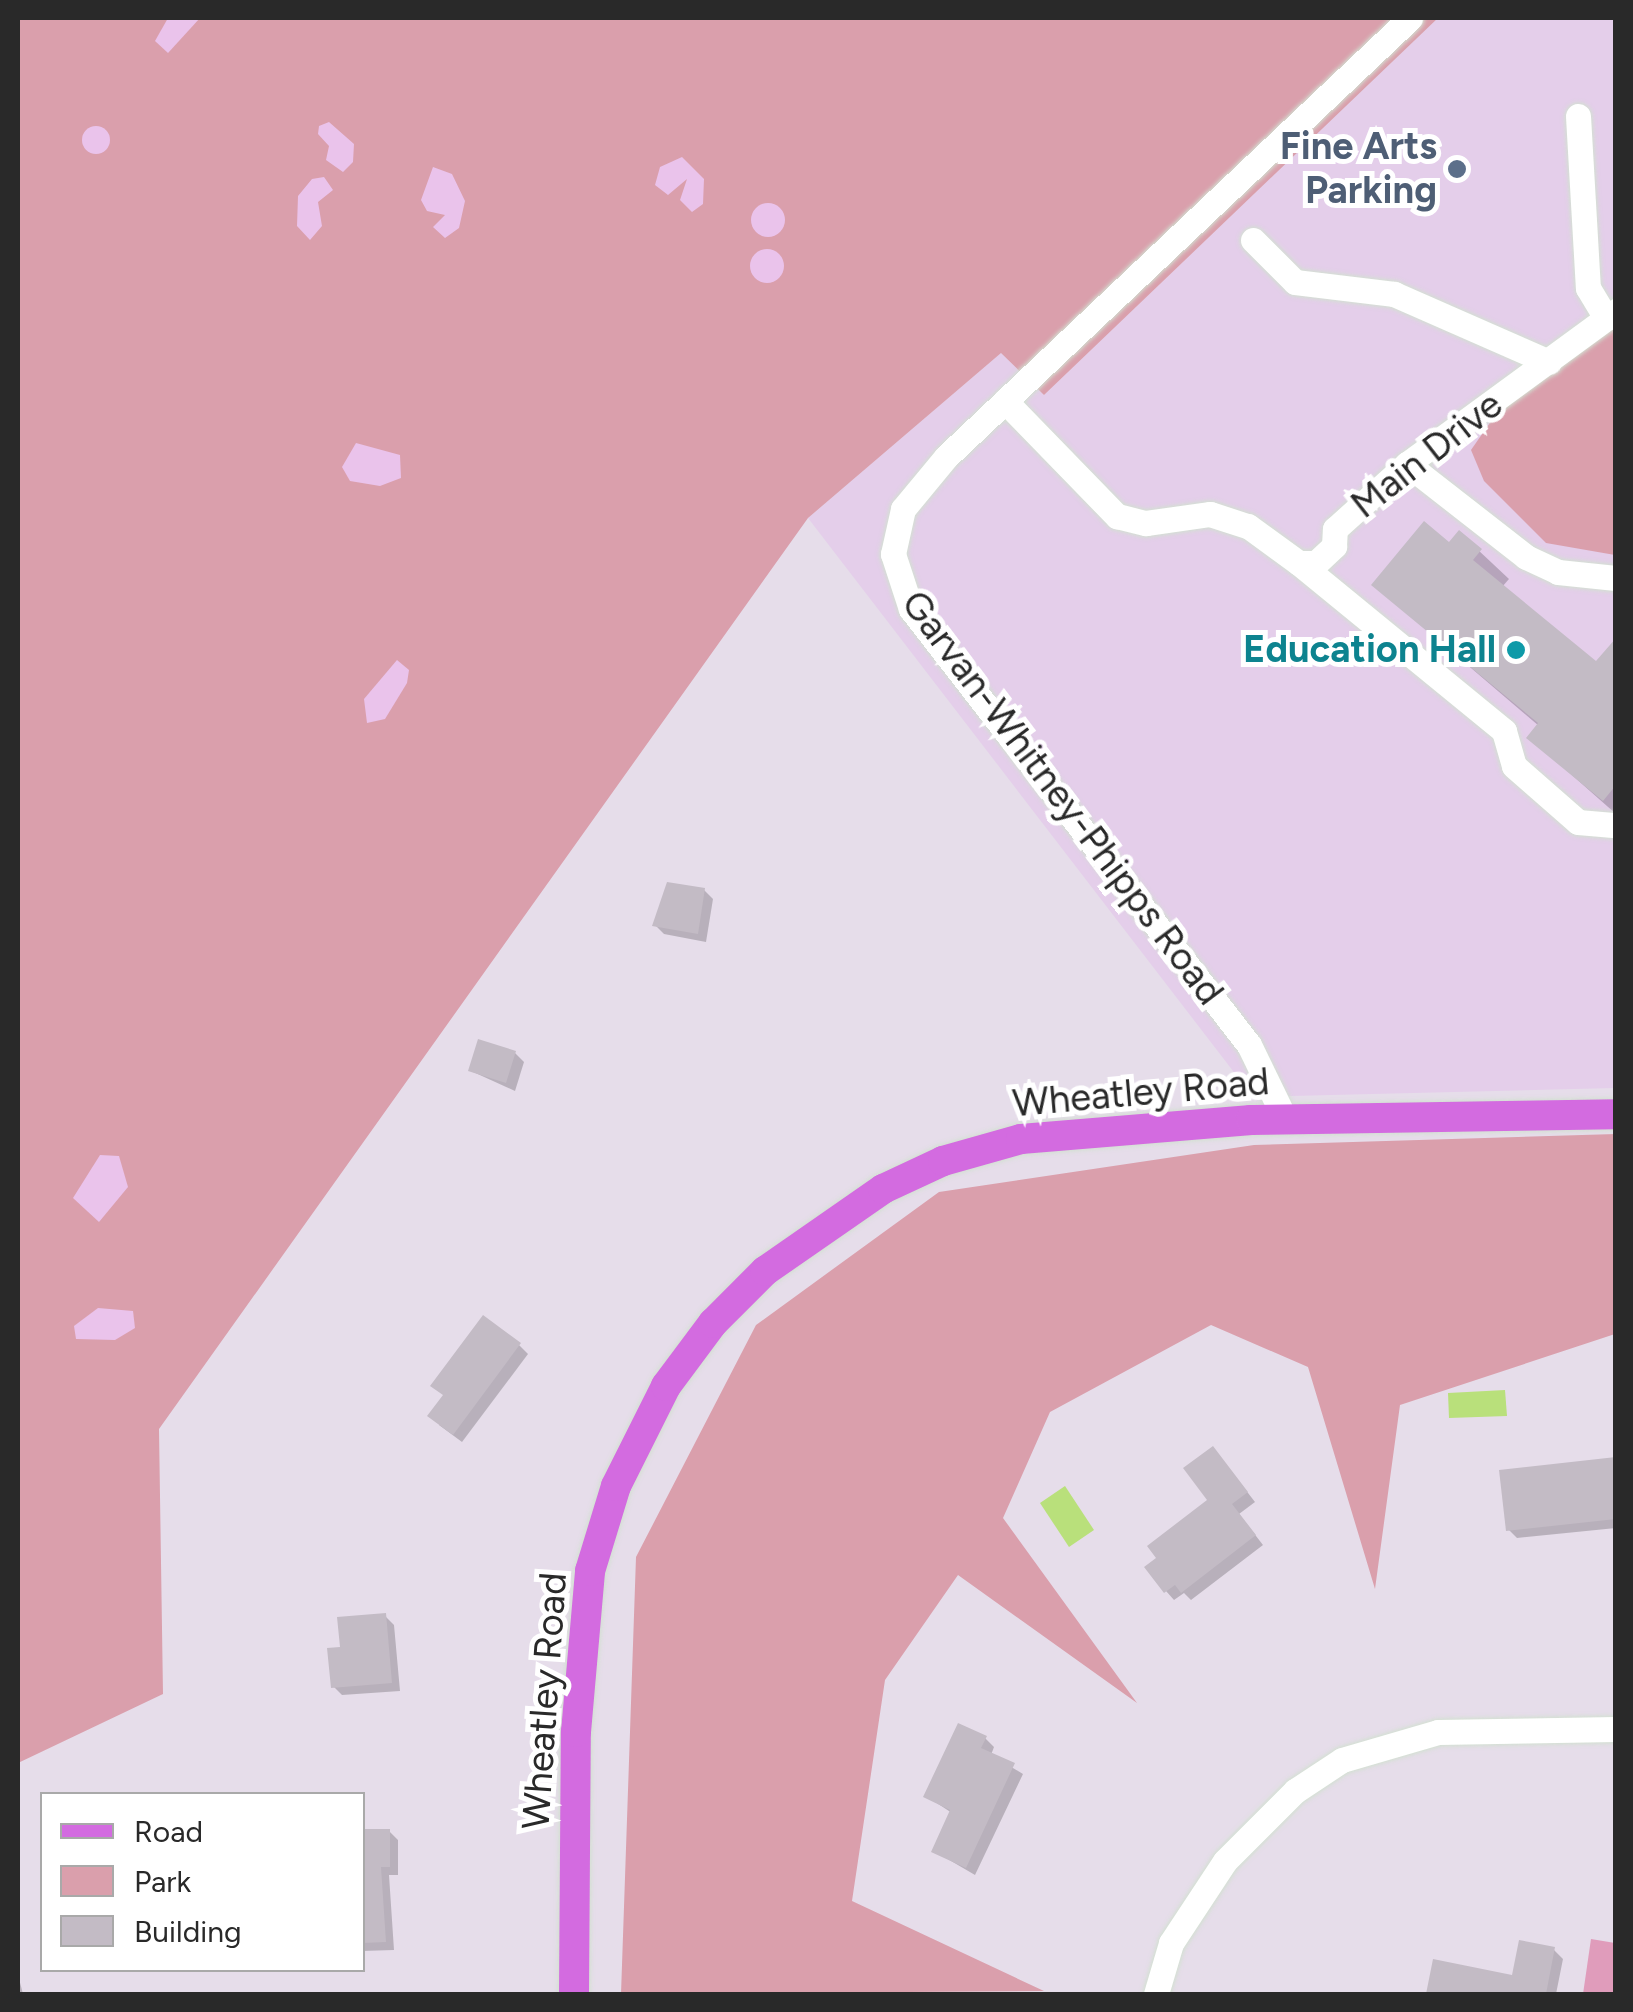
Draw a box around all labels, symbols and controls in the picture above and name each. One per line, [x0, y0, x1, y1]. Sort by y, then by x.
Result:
place label: Fine Arts Parking [1280, 124, 1437, 213]
marker: Fine Arts Parking [1446, 158, 1468, 180]
street label: Main Drive [1343, 382, 1511, 528]
street label: Garvan-Whitney-Phipps Road [891, 582, 1233, 1014]
place label: Education Hall [1243, 627, 1496, 673]
marker: Education Hall [1505, 639, 1527, 661]
street label: Wheatley Road [1011, 1059, 1271, 1127]
street label: Wheatley Road [513, 1571, 577, 1831]
legend [40, 1792, 365, 1972]
text: Road [134, 1813, 203, 1850]
text: Park [134, 1863, 191, 1900]
text: Building [134, 1913, 242, 1950]

